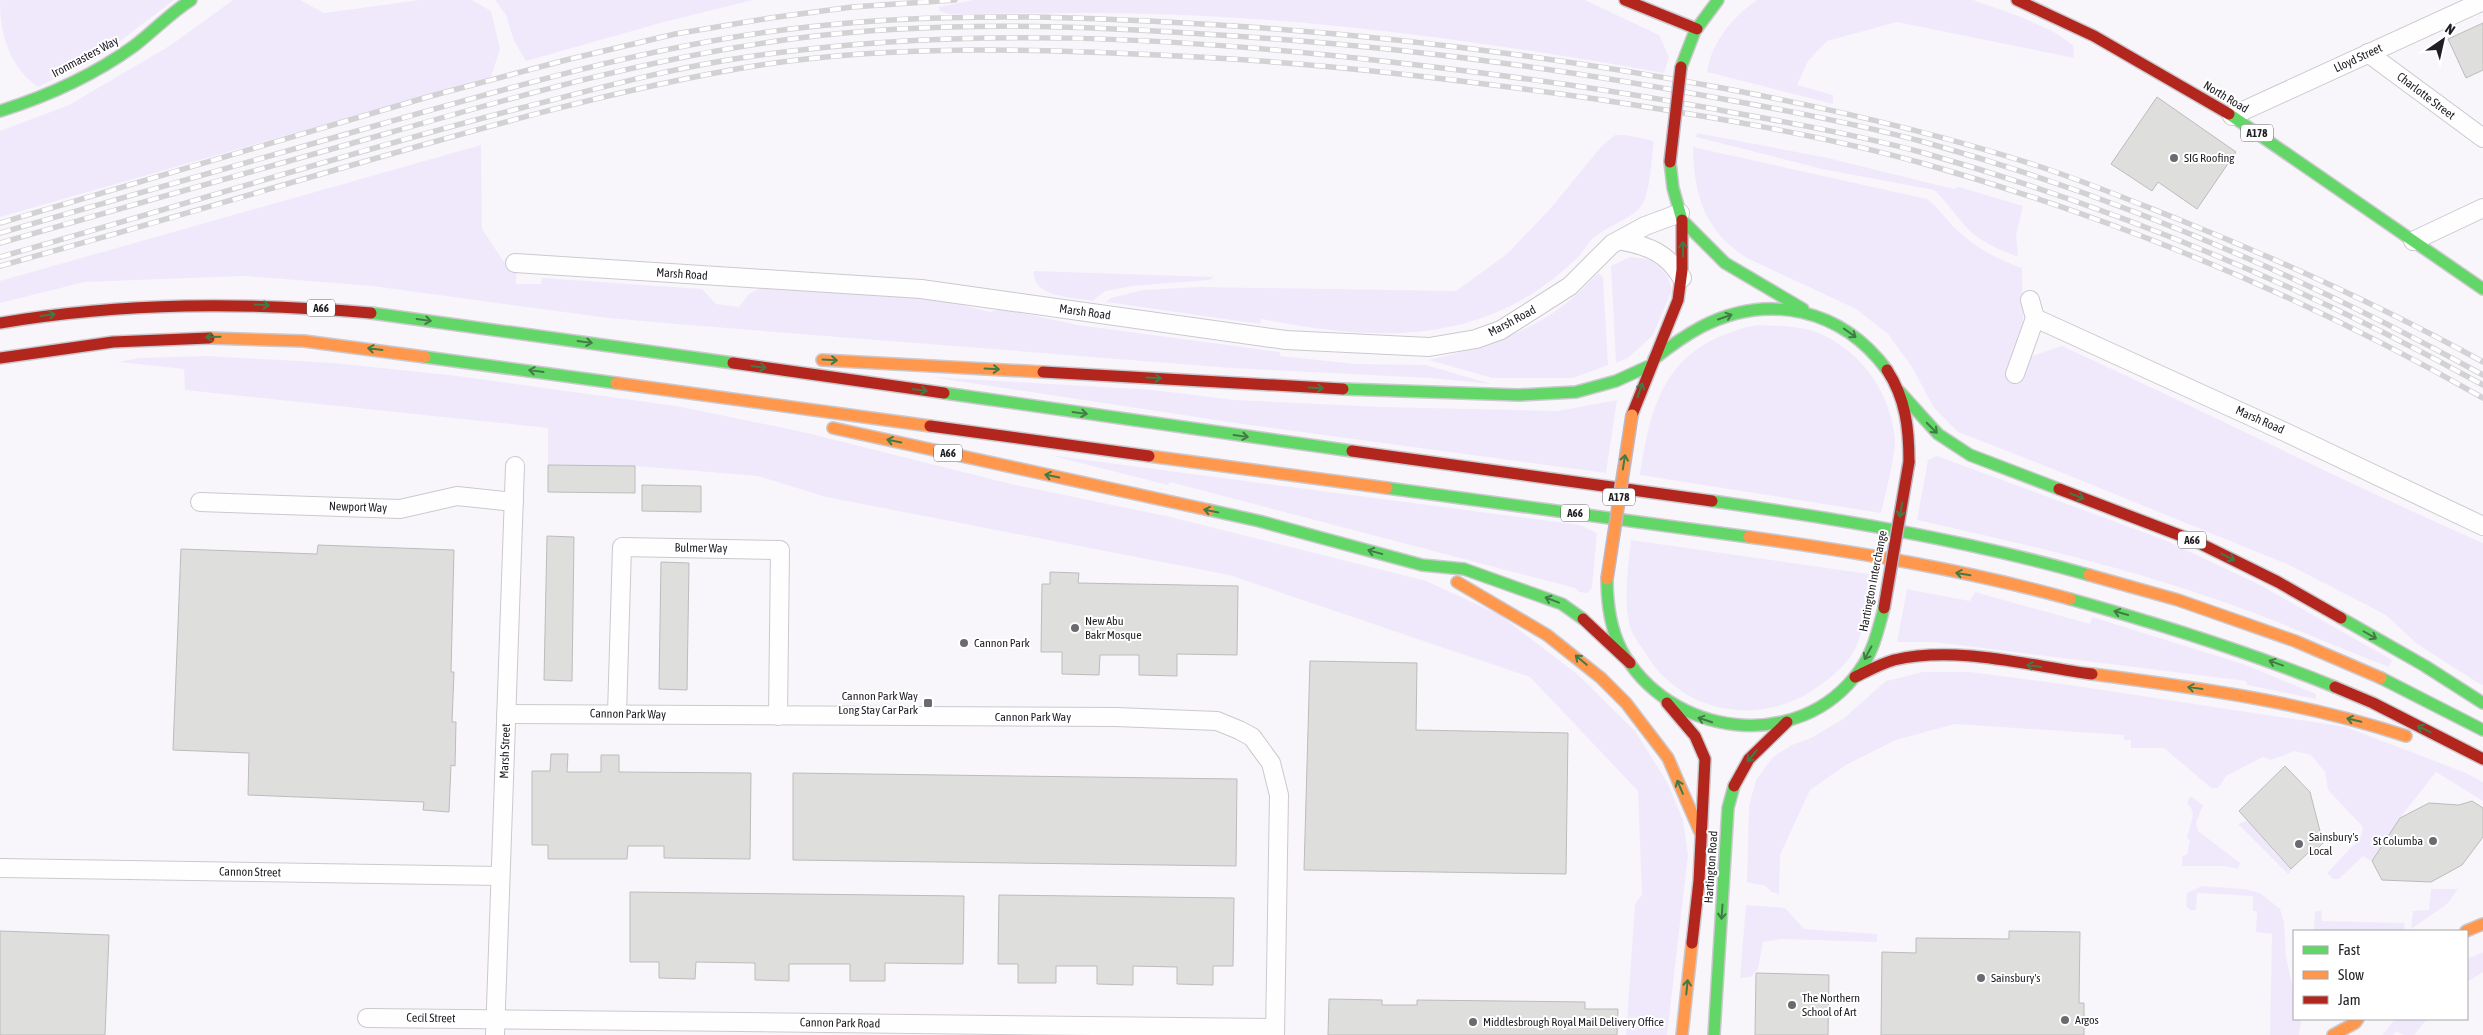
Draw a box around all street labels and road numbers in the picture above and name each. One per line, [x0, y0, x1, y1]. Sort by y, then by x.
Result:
street label: Ironmasters Way [49, 34, 121, 80]
street label: Lloyd Street [2332, 41, 2385, 75]
street label: Charlotte Street [2394, 70, 2458, 123]
street label: North Road [2201, 78, 2251, 116]
road number: A178 [2241, 125, 2273, 142]
street label: Marsh Road [656, 265, 708, 283]
road number: A66 [307, 300, 335, 316]
street label: Marsh Road [1058, 301, 1112, 323]
street label: Marsh Road [1486, 303, 1538, 339]
street label: Marsh Road [2234, 403, 2286, 437]
road number: A66 [934, 444, 962, 462]
road number: A178 [1603, 488, 1635, 506]
street label: Newport Way [329, 499, 387, 515]
road number: A66 [1561, 504, 1589, 522]
street label: Hartington Interchange [1856, 529, 1890, 633]
road number: A66 [2178, 532, 2206, 548]
street label: Bulmer Way [674, 541, 728, 555]
street label: Cannon Park Way [590, 706, 666, 722]
street label: Cannon Park Way [995, 710, 1071, 724]
street label: Marsh Street [497, 723, 513, 779]
street label: Hartington Road [1701, 830, 1721, 904]
street label: Cannon Street [219, 864, 282, 880]
street label: Cecil Street [406, 1011, 456, 1025]
street label: Cannon Park Road [800, 1015, 880, 1031]

